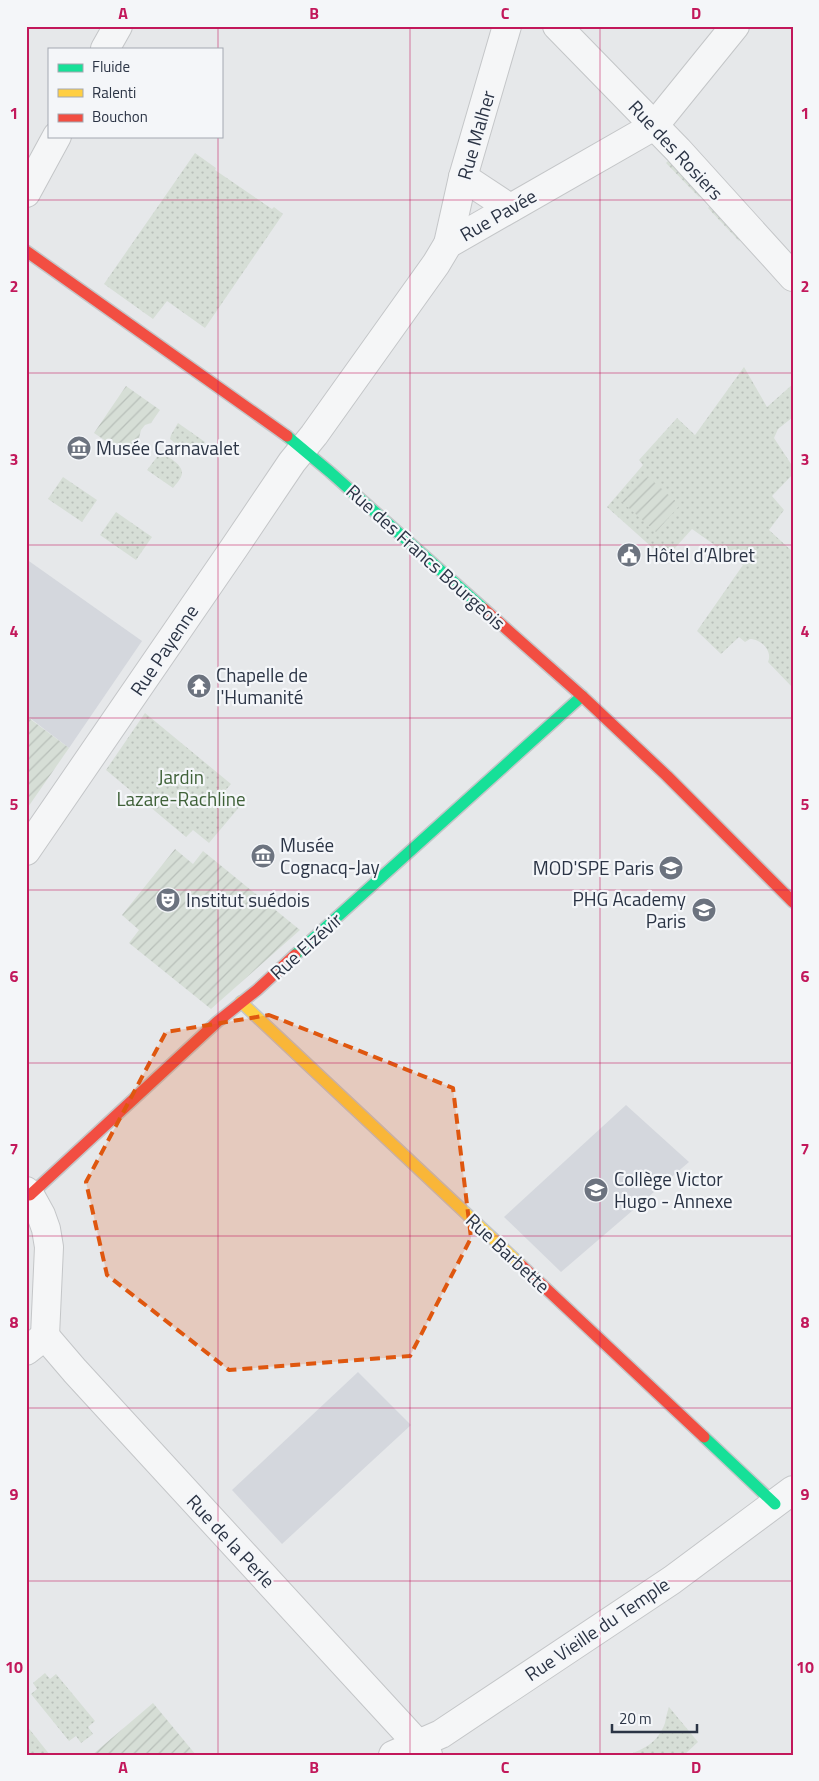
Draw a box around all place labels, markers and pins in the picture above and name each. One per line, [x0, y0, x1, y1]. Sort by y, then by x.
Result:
place label: Musée Carnavalet [96, 433, 240, 462]
museum icon: Musée Carnavalet [66, 435, 92, 461]
place label: Hôtel d’Albret [646, 540, 755, 569]
public building icon: Hôtel d’Albret [616, 542, 642, 568]
place label: Chapelle de l'Humanité [216, 660, 308, 711]
temple icon: Chapelle de l'Humanité [186, 673, 212, 699]
place label: Musée Cognacq-Jay [280, 830, 380, 881]
museum icon: Musée Cognacq-Jay [250, 843, 276, 869]
place label: MOD'SPE Paris [533, 853, 654, 882]
school or university icon: MOD'SPE Paris [658, 855, 684, 881]
place label: PHG Academy Paris [572, 884, 686, 935]
place label: Institut suédois [186, 885, 310, 914]
theatre icon: Institut suédois [155, 887, 181, 913]
school or university icon: PHG Academy Paris [691, 897, 717, 923]
place label: Collège Victor Hugo - Annexe [614, 1164, 733, 1215]
school or university icon: Collège Victor Hugo - Annexe [583, 1177, 609, 1203]

